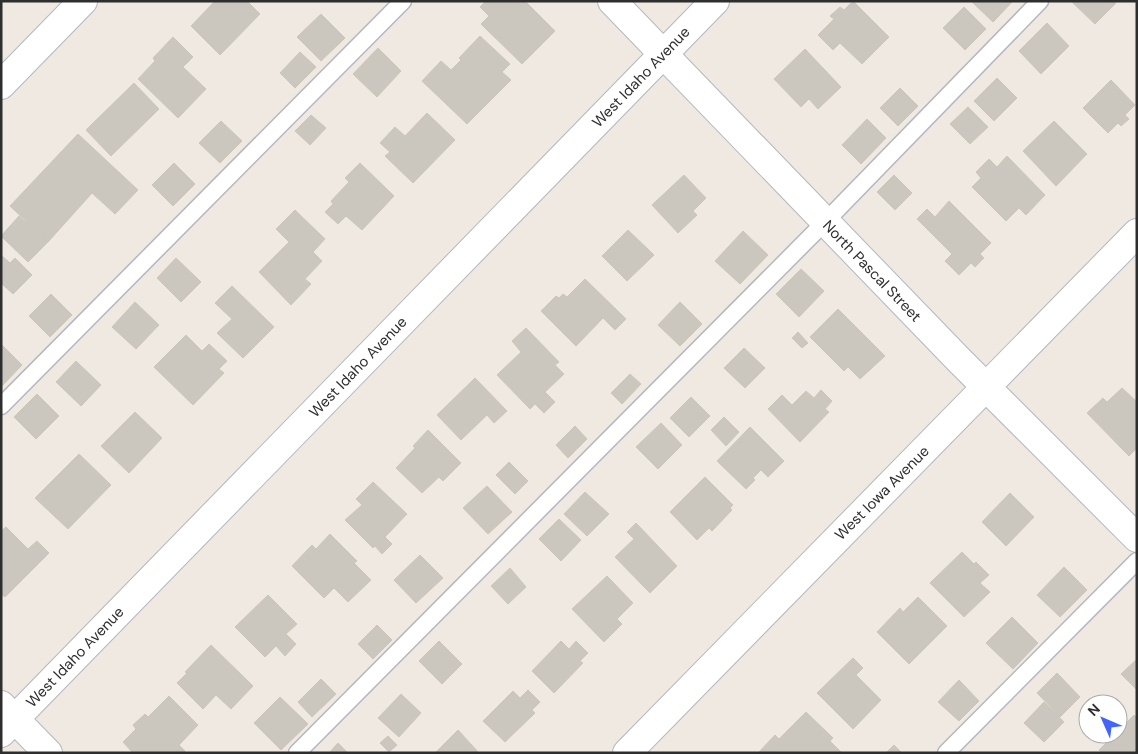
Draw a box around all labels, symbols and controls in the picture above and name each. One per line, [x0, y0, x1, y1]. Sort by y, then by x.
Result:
street label: West Idaho Avenue [588, 22, 694, 132]
street label: North Pascal Street [818, 216, 926, 326]
street label: West Idaho Avenue [305, 312, 411, 422]
street label: West Iowa Avenue [830, 441, 934, 545]
street label: West Idaho Avenue [22, 602, 128, 712]
north arrow [1078, 694, 1128, 744]
text: N [1084, 700, 1104, 720]

